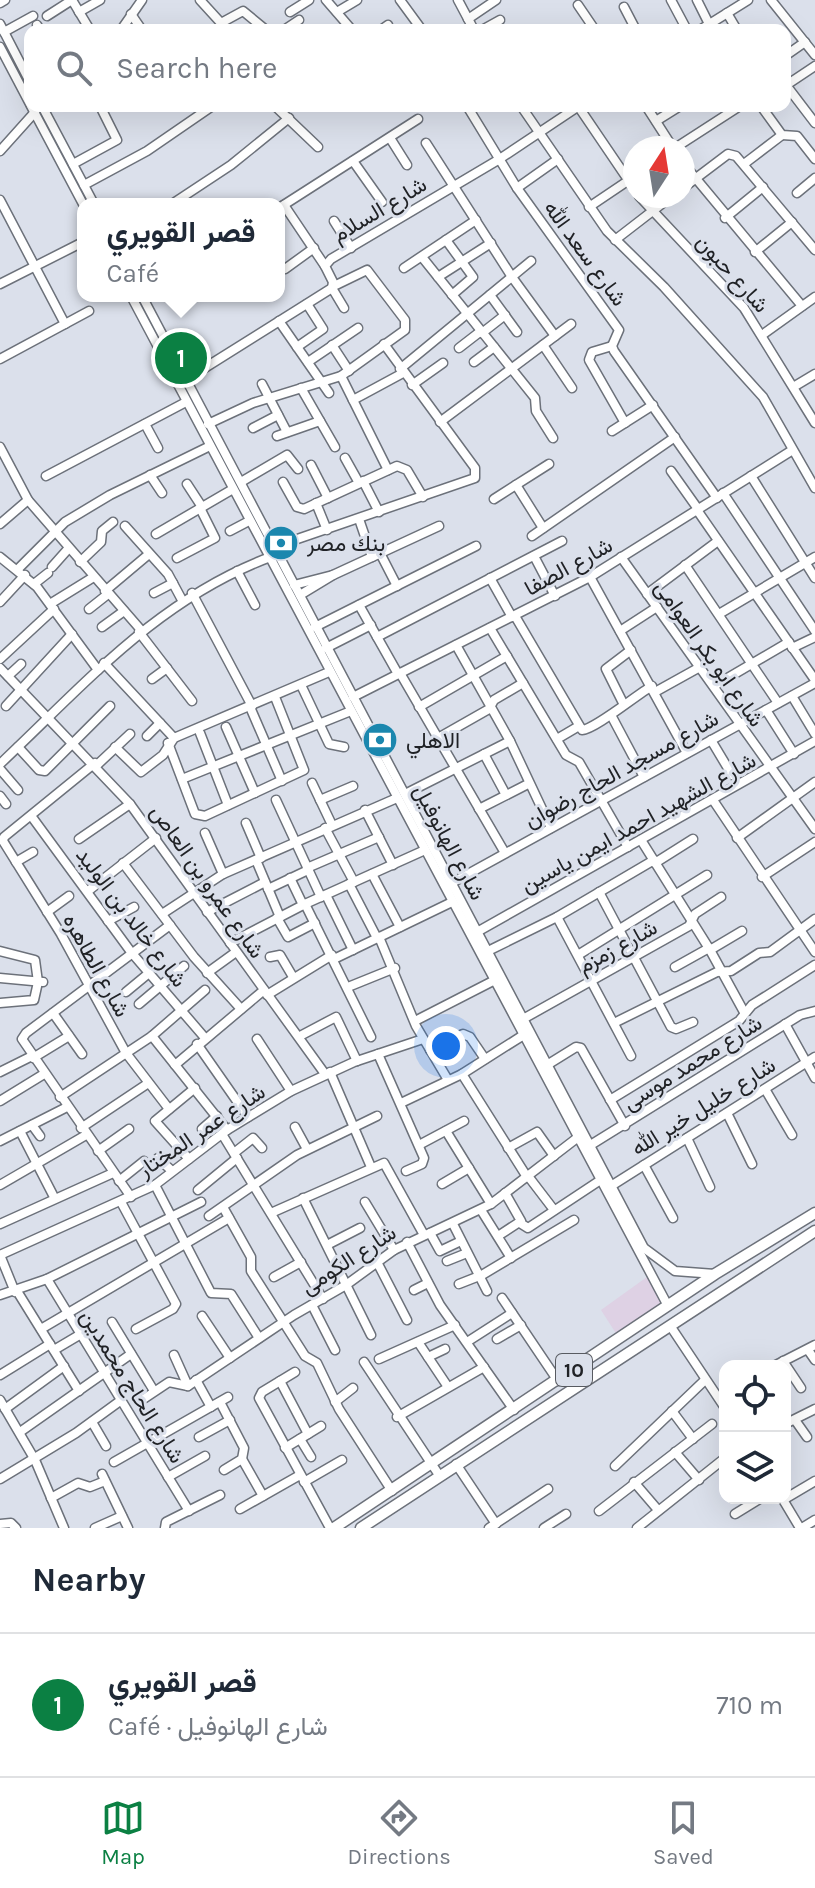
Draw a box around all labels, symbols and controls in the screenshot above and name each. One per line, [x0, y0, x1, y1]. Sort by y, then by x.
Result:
search box [24, 24, 791, 112]
icon: search [52, 46, 96, 90]
text: Search here [116, 50, 277, 86]
north arrow [623, 136, 695, 208]
street label: شارع السلام [327, 171, 432, 249]
street label: شارع سعد الله [537, 195, 633, 312]
popup [77, 198, 285, 302]
text: قصر القويري [107, 214, 255, 250]
street label: شارع حبون [690, 229, 774, 319]
text: Café [107, 258, 159, 289]
pin: 1 [155, 328, 207, 388]
bank icon: بنك مصر [262, 524, 300, 562]
place label: بنك مصر [306, 531, 385, 557]
street label: شارع الصفا [520, 532, 617, 603]
street label: شارع ابو بكر العوامى [648, 575, 769, 732]
street label: شارع مسجد الحاج رضوان [520, 706, 724, 835]
bank icon: الاهلي [361, 721, 399, 759]
place label: الاهلي [406, 728, 460, 759]
street label: شارع الشهيد احمد ايمن ياسين [516, 747, 761, 899]
street label: شارع الهانوفيل [407, 780, 490, 905]
street label: شارع عمرو بن العاص [144, 800, 270, 964]
street label: شارع خالد بن الوليد [69, 843, 192, 993]
street label: شارع الطاهره [56, 909, 135, 1022]
street label: شارع زمزم [573, 914, 662, 980]
street label: شارع محمد موسى [618, 1010, 767, 1117]
your location [426, 1026, 466, 1066]
street label: شارع خليل خير الله [626, 1051, 781, 1162]
street label: شارع عمر المختار [132, 1079, 271, 1184]
street label: شارع الكومى [296, 1219, 402, 1301]
street label: شارع الحاج محمدين [74, 1305, 190, 1469]
road number: 10 [556, 1354, 592, 1386]
map controls [719, 1360, 791, 1504]
button: locate [719, 1360, 791, 1432]
button: layers [719, 1432, 791, 1504]
text: Nearby [32, 1560, 146, 1600]
text: قصر القويري [108, 1664, 257, 1700]
text: 1 [53, 1690, 63, 1721]
text: 710 m [716, 1690, 783, 1721]
text: Café · شارع الهانوفيل [108, 1711, 328, 1742]
tab: Map [101, 1796, 145, 1870]
tab: Directions [347, 1796, 451, 1870]
tab: Saved [653, 1796, 714, 1870]

